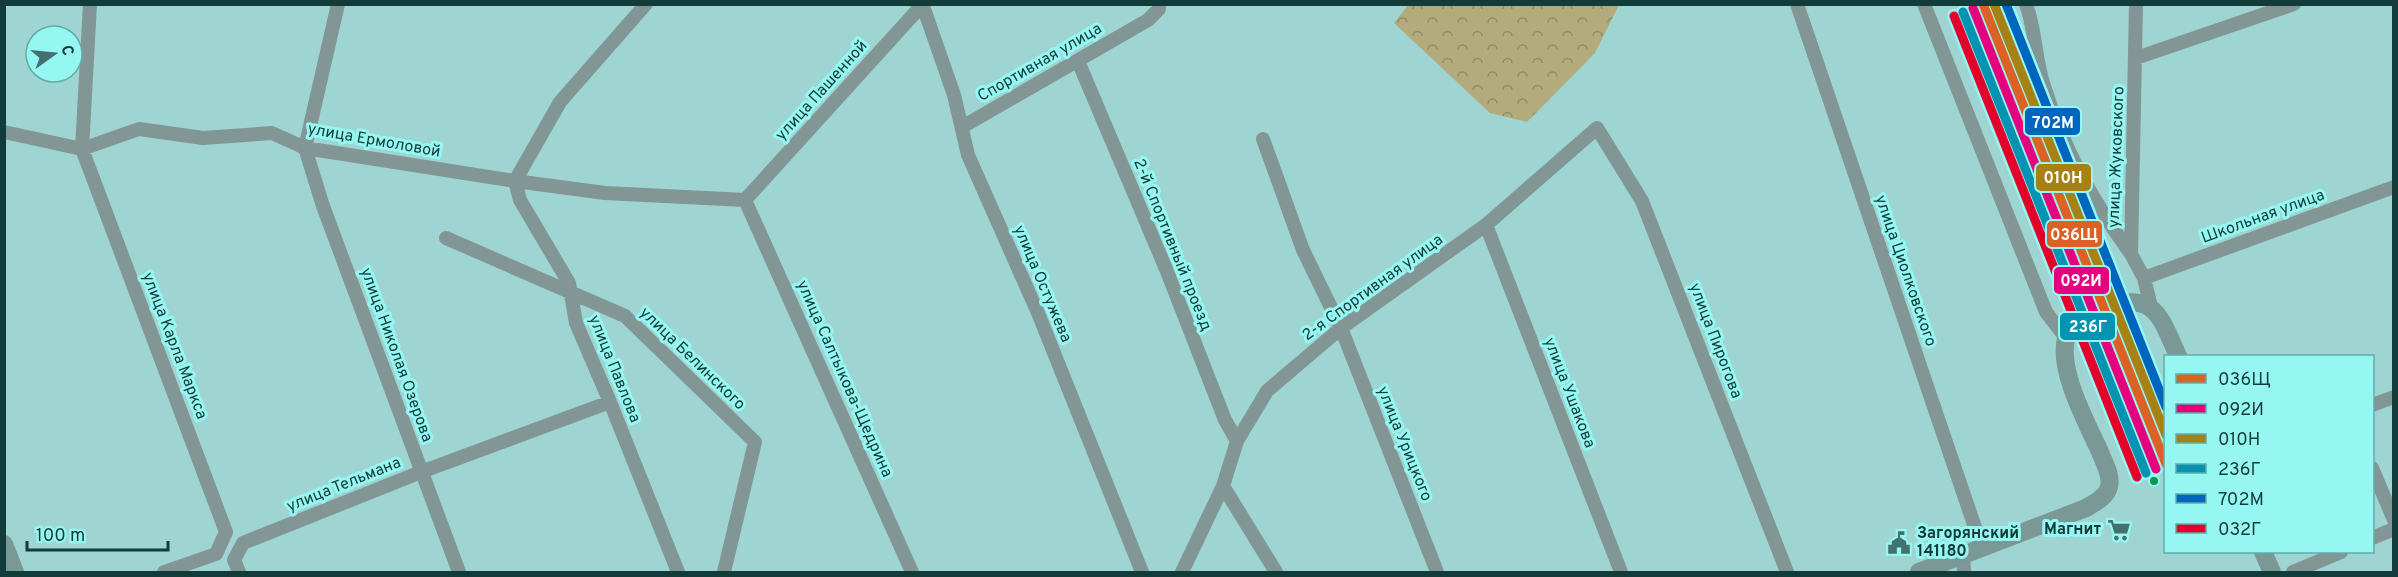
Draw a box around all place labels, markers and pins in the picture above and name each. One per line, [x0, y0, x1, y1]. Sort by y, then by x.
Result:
unlabelled marker [2148, 475, 2160, 487]
supermarket icon: Магнит [2106, 517, 2132, 543]
place label: Магнит [2044, 520, 2101, 540]
place label: Загорянский 141180 [1917, 524, 2019, 562]
public building icon: Загорянский 141180 [1886, 530, 1912, 556]

